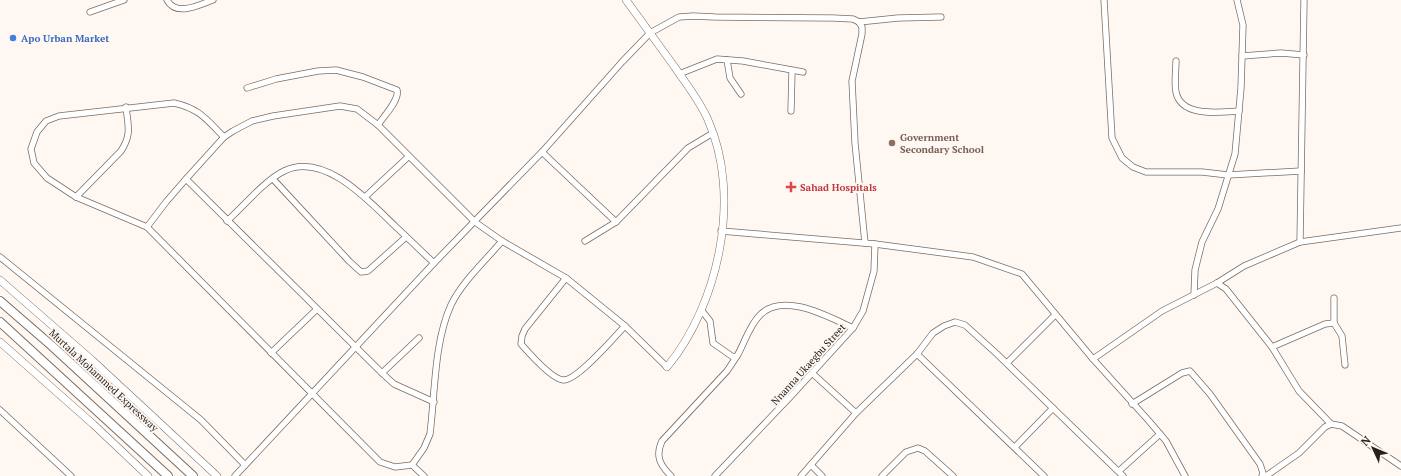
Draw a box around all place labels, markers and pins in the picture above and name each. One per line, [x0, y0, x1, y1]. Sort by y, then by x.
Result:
place label: Apo Urban Market [21, 32, 109, 45]
marker: Apo Urban Market [8, 33, 18, 43]
place label: Government Secondary School [900, 131, 985, 156]
marker: Government Secondary School [887, 138, 897, 148]
marker: Sahad Hospitals [785, 181, 797, 193]
place label: Sahad Hospitals [800, 181, 877, 194]

